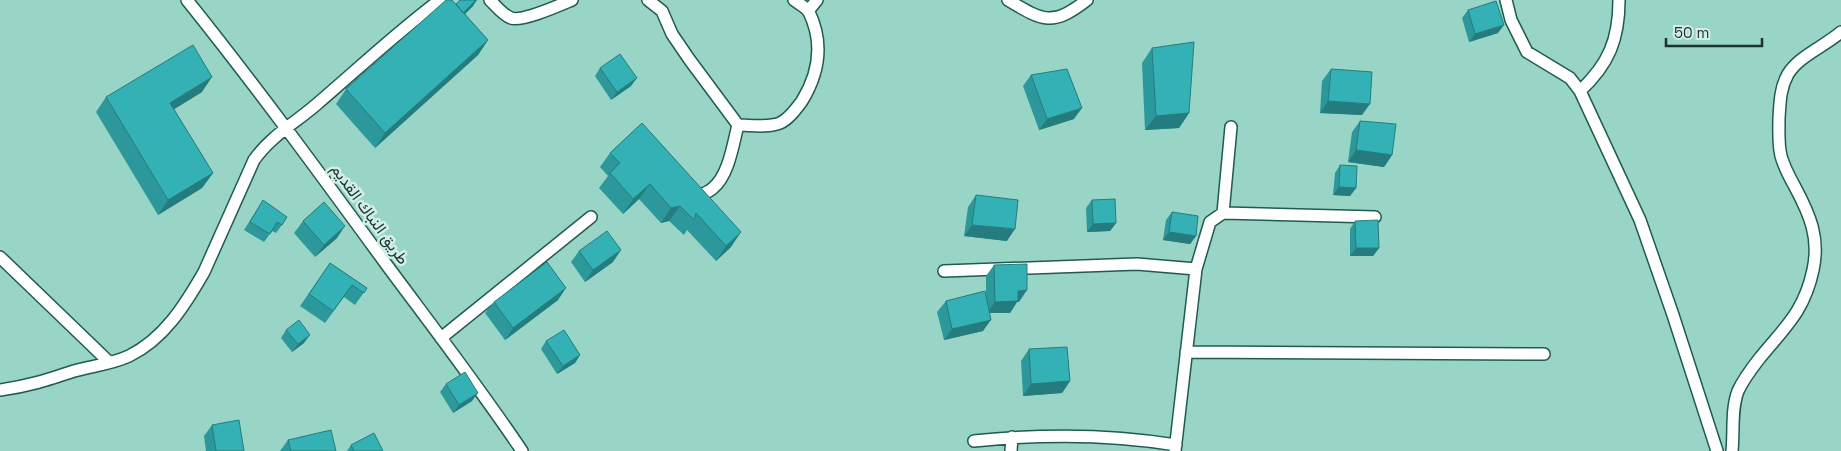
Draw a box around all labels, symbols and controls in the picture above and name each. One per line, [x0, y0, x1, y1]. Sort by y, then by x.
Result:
scale bar [1666, 15, 1762, 47]
text: 50 m [1674, 23, 1709, 42]
street label: طريق النباك القديم [326, 159, 414, 269]

